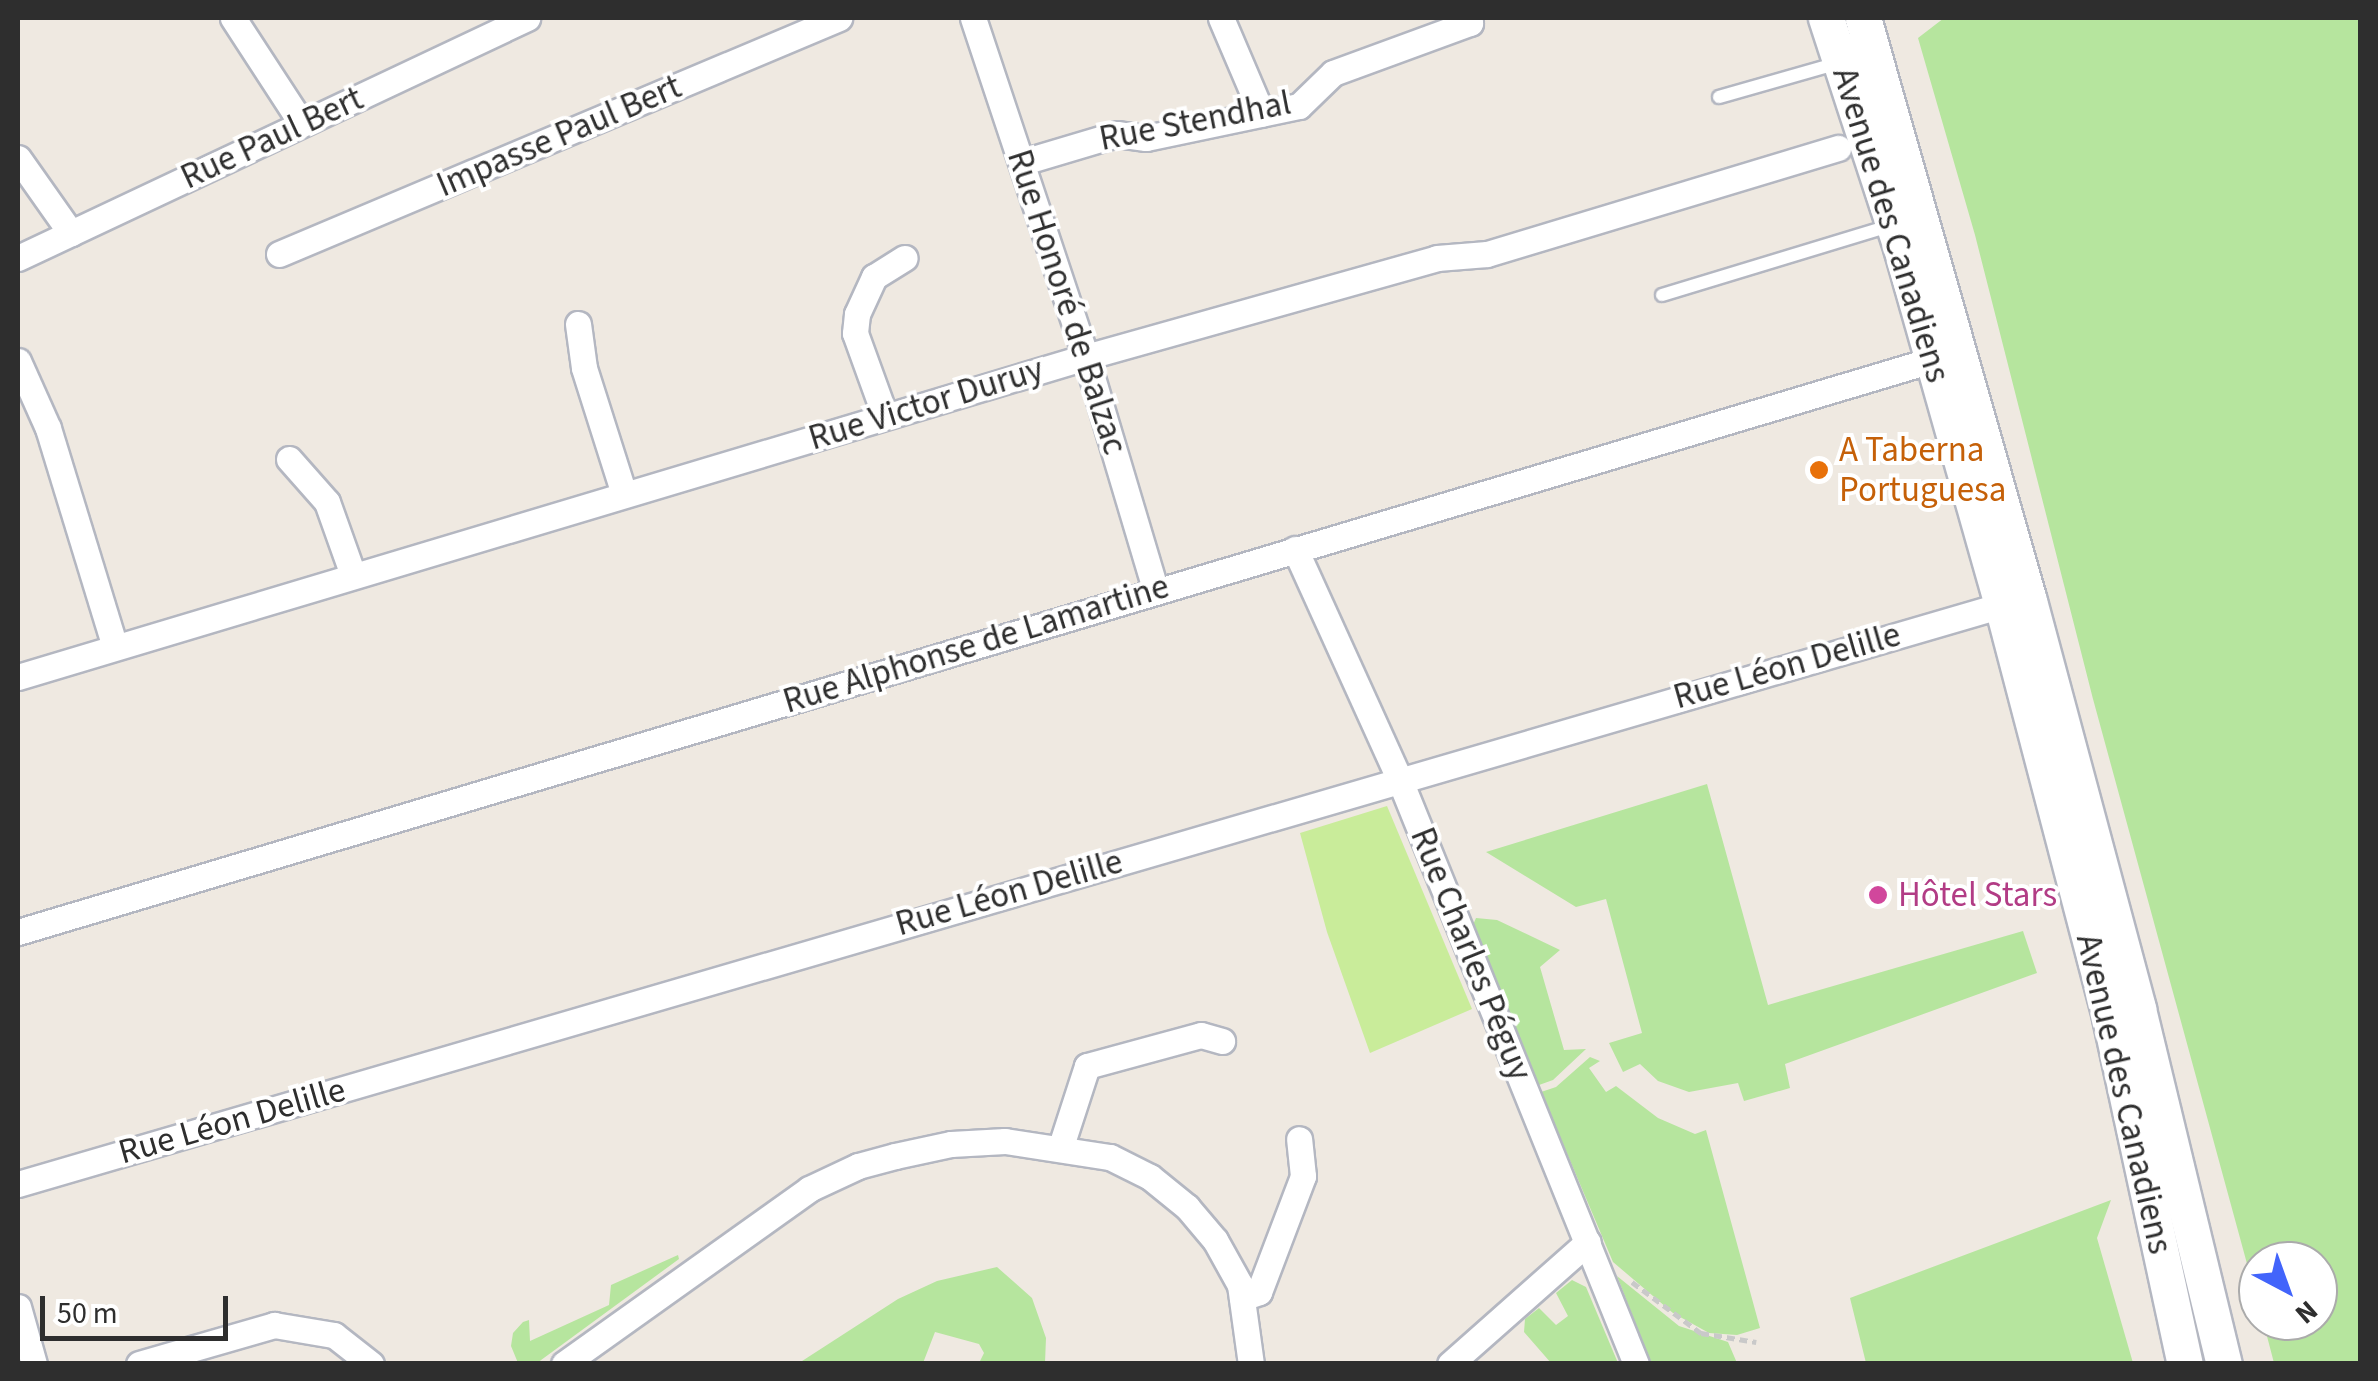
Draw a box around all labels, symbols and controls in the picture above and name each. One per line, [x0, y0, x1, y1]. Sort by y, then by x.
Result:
street label: Avenue des Canadiens [1823, 63, 1959, 387]
street label: Impasse Paul Bert [431, 66, 687, 206]
street label: Rue Paul Bert [174, 78, 370, 198]
street label: Rue Stendhal [1096, 82, 1294, 160]
street label: Rue Honoré de Balzac [998, 144, 1136, 460]
street label: Rue Victor Duruy [804, 348, 1048, 460]
place label: A Taberna Portuguesa [1839, 429, 2006, 511]
marker: A Taberna Portuguesa [1808, 459, 1830, 481]
street label: Rue Alphonse de Lamartine [778, 565, 1174, 723]
street label: Rue Léon Delille [1669, 614, 1905, 718]
street label: Rue Charles Péguy [1401, 821, 1541, 1087]
street label: Rue Léon Delille [891, 841, 1127, 945]
place label: Hôtel Stars [1898, 874, 2057, 916]
marker: Hôtel Stars [1867, 884, 1889, 906]
street label: Avenue des Canadiens [2067, 930, 2181, 1258]
street label: Rue Léon Delille [114, 1069, 350, 1173]
north arrow [2238, 1241, 2338, 1341]
scale bar [45, 1276, 232, 1338]
text: N [2286, 1291, 2327, 1333]
text: 50 m [57, 1292, 118, 1335]

